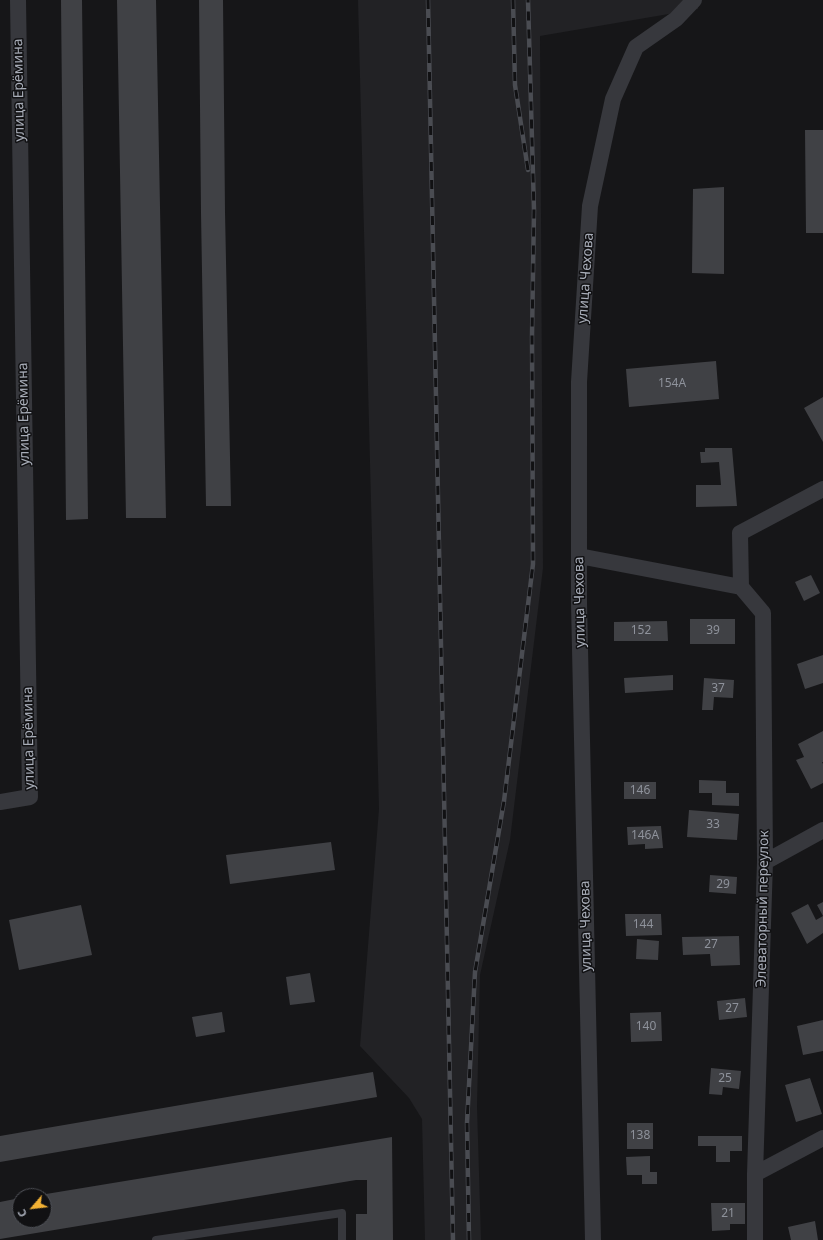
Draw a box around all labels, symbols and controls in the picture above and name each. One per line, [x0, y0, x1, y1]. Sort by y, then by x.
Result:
street label: улица Ерёмина [10, 38, 28, 142]
street label: улица Чехова [574, 232, 598, 324]
street label: улица Ерёмина [15, 362, 33, 466]
house number: 154А [658, 377, 686, 391]
street label: улица Чехова [571, 556, 589, 648]
house number: 152 [631, 624, 651, 638]
house number: 39 [706, 624, 720, 638]
house number: 37 [711, 682, 725, 696]
street label: улица Ерёмина [20, 686, 38, 790]
house number: 146 [630, 784, 650, 798]
house number: 33 [706, 818, 720, 832]
house number: 146А [631, 829, 659, 843]
street label: Элеваторный переулок [753, 830, 773, 988]
house number: 29 [716, 878, 730, 892]
street label: улица Чехова [577, 880, 595, 972]
house number: 144 [633, 918, 653, 932]
house number: 27 [704, 938, 718, 952]
house number: 27 [725, 1002, 739, 1016]
house number: 140 [636, 1020, 656, 1034]
house number: 25 [718, 1072, 732, 1086]
house number: 138 [630, 1129, 650, 1143]
north arrow [12, 1188, 52, 1228]
text: С [14, 1207, 30, 1220]
house number: 21 [721, 1207, 735, 1221]

